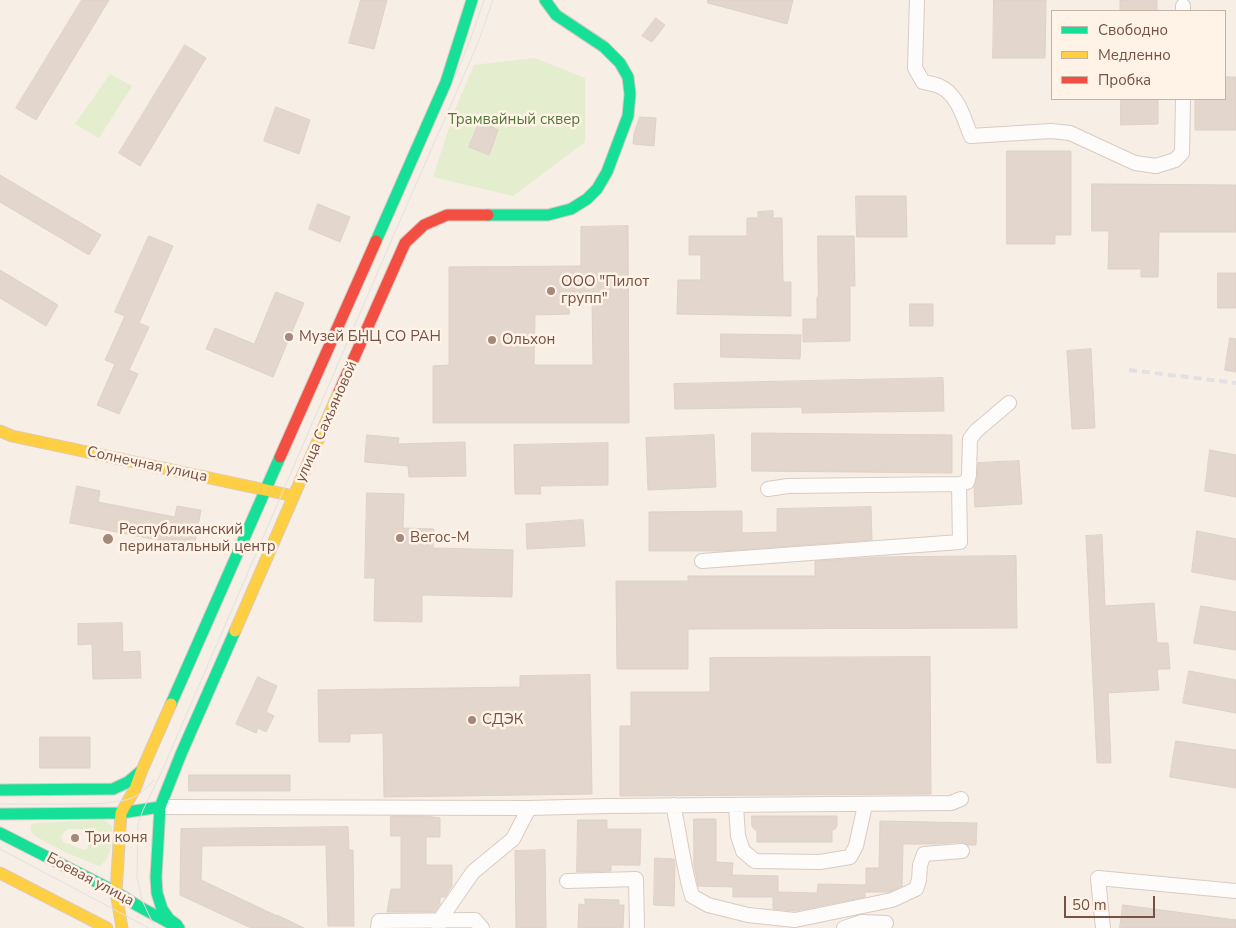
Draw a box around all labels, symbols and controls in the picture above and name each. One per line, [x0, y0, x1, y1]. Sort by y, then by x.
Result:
legend [1051, 10, 1226, 100]
text: Свободно [1098, 20, 1168, 40]
text: Медленно [1098, 45, 1171, 65]
text: Пробка [1098, 70, 1151, 90]
park label: Трамвайный сквер [448, 111, 580, 129]
place label: ООО "Пилот групп" [561, 273, 649, 308]
marker: ООО "Пилот групп" [545, 285, 557, 297]
place label: Музей БНЦ СО РАН [299, 328, 441, 346]
marker: Музей БНЦ СО РАН [283, 331, 295, 343]
place label: Ольхон [502, 331, 555, 349]
marker: Ольхон [486, 334, 498, 346]
street label: улица Сахьяновой [292, 359, 362, 485]
street label: Солнечная улица [85, 443, 209, 487]
place label: Республиканский перинатальный центр [119, 521, 276, 556]
place label: Вегос-М [410, 529, 470, 547]
marker: Республиканский перинатальный центр [101, 532, 115, 546]
marker: Вегос-М [394, 532, 406, 544]
place label: СДЭК [482, 711, 523, 729]
marker: СДЭК [466, 714, 478, 726]
place label: Три коня [85, 829, 148, 847]
marker: Три коня [69, 832, 81, 844]
street label: Боевая улица [43, 849, 137, 911]
scale bar [1066, 886, 1157, 918]
text: 50 m [1072, 895, 1107, 915]

